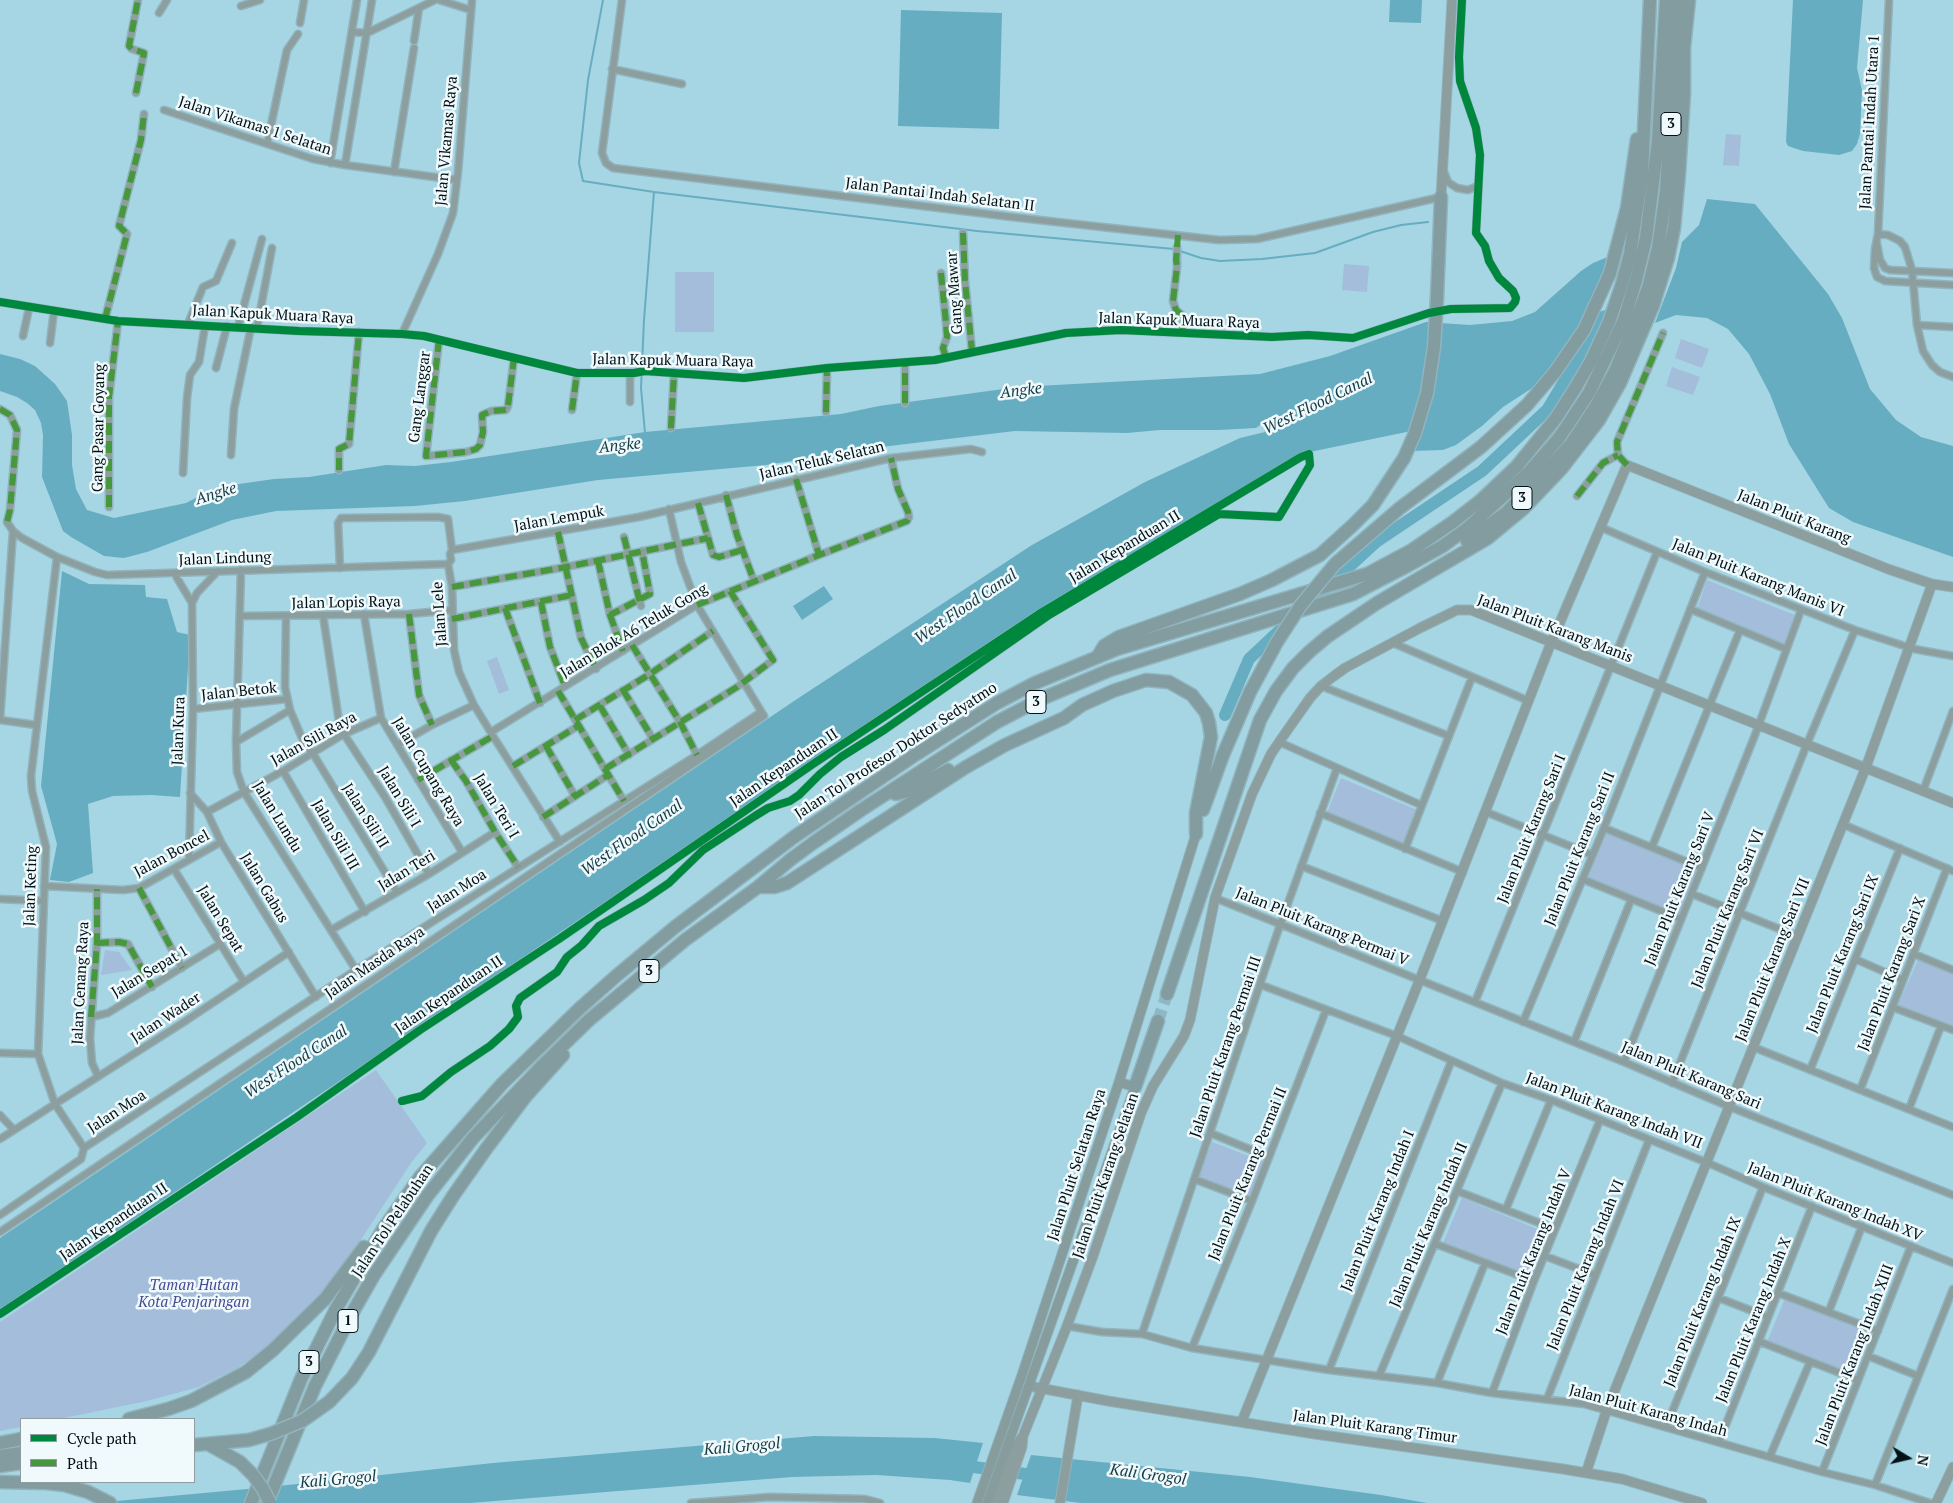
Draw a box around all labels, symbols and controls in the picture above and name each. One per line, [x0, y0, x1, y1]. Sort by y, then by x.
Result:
street label: Jalan Pantai Indah Utara 1 [1856, 34, 1884, 210]
street label: Jalan Vikamas Raya [432, 75, 462, 207]
street label: Jalan Vikamas 1 Selatan [176, 93, 334, 159]
road number: 3 [1661, 112, 1681, 136]
street label: Jalan Pantai Indah Selatan II [844, 174, 1036, 216]
street label: Gang Mawar [943, 251, 967, 335]
street label: Jalan Kapuk Muara Raya [192, 302, 354, 328]
street label: Jalan Kapuk Muara Raya [1098, 309, 1260, 333]
street label: Gang Langgar [405, 350, 435, 444]
street label: Jalan Kapuk Muara Raya [592, 351, 754, 371]
street label: Gang Pasar Goyang [89, 364, 109, 492]
water label: West Flood Canal [1260, 369, 1376, 439]
water label: Angke [999, 379, 1043, 403]
water label: Angke [598, 434, 642, 458]
street label: Jalan Teluk Selatan [758, 438, 886, 484]
water label: Angke [193, 479, 239, 509]
road number: 3 [1512, 486, 1532, 509]
street label: Jalan Pluit Karang [1735, 486, 1853, 548]
street label: Jalan Lempuk [513, 502, 605, 536]
street label: Jalan Kepanduan II [1066, 507, 1184, 587]
street label: Jalan Pluit Karang Manis VI [1669, 535, 1847, 621]
street label: Jalan Lindung [178, 548, 272, 570]
water label: West Flood Canal [911, 566, 1021, 648]
street label: Jalan Blok A6 Teluk Gong [557, 580, 711, 682]
street label: Jalan Lele [429, 581, 451, 647]
street label: Jalan Pluit Karang Manis [1475, 591, 1635, 667]
street label: Jalan Lopis Raya [291, 593, 401, 613]
street label: Jalan Betok [200, 679, 278, 705]
street label: Jalan Tol Profesor Doktor Sedyatmo [792, 679, 1000, 823]
road number: 3 [1026, 690, 1046, 714]
street label: Jalan Kura [169, 696, 189, 766]
street label: Jalan Sili Raya [268, 708, 360, 770]
street label: Jalan Cupang Raya [388, 714, 468, 830]
street label: Jalan Kepanduan II [727, 725, 841, 811]
street label: Jalan Pluit Karang Sari I [1494, 752, 1570, 906]
street label: Jalan Sili I [374, 763, 424, 831]
street label: Jalan Pluit Karang Sari II [1541, 769, 1619, 929]
street label: Jalan Teri I [470, 770, 522, 842]
street label: Jalan Lundu [249, 778, 305, 856]
street label: Jalan Sili II [338, 780, 392, 852]
water label: West Flood Canal [578, 796, 686, 880]
street label: Jalan Sili III [308, 797, 362, 873]
street label: Jalan Pluit Karang Sari V [1641, 810, 1719, 968]
street label: Jalan Boncel [131, 827, 213, 881]
street label: Jalan Pluit Karang Sari VI [1688, 827, 1768, 991]
street label: Jalan Keting [21, 845, 41, 927]
street label: Jalan Teri [375, 847, 439, 895]
street label: Jalan Gabus [236, 850, 292, 926]
street label: Jalan Moa [424, 866, 490, 916]
street label: Jalan Pluit Karang Sari IX [1803, 872, 1883, 1036]
street label: Jalan Pluit Karang Sari VII [1732, 876, 1814, 1044]
street label: Jalan Sepat [193, 882, 247, 956]
street label: Jalan Pluit Karang Permai V [1233, 884, 1411, 970]
street label: Jalan Pluit Karang Sari X [1854, 894, 1930, 1054]
street label: Jalan Cenang Raya [69, 921, 93, 1045]
street label: Jalan Masda Raya [322, 923, 428, 1003]
street label: Jalan Sepat 1 [108, 942, 192, 1002]
street label: Jalan Kepanduan II [392, 952, 506, 1038]
street label: Jalan Pluit Karang Permai III [1186, 954, 1266, 1140]
road number: 3 [639, 959, 659, 982]
street label: Jalan Wader [128, 989, 204, 1047]
water label: West Flood Canal [241, 1021, 351, 1103]
street label: Jalan Pluit Karang Sari [1618, 1038, 1764, 1114]
street label: Jalan Pluit Karang Indah VII [1523, 1069, 1705, 1153]
street label: Jalan Pluit Karang Permai II [1205, 1085, 1291, 1263]
street label: Jalan Moa [84, 1086, 150, 1138]
street label: Jalan Pluit Selatan Raya [1044, 1087, 1110, 1243]
street label: Jalan Pluit Karang Selatan [1069, 1091, 1143, 1261]
street label: Jalan Pluit Karang Indah I [1337, 1128, 1419, 1294]
street label: Jalan Pluit Karang Indah II [1386, 1140, 1472, 1310]
street label: Jalan Pluit Karang Indah XV [1745, 1159, 1925, 1245]
street label: Jalan Tol Pelabuhan [349, 1161, 437, 1281]
street label: Jalan Pluit Karang Indah V [1493, 1167, 1575, 1337]
street label: Jalan Pluit Karang Indah VI [1544, 1177, 1628, 1353]
street label: Jalan Kepanduan II [57, 1179, 171, 1265]
street label: Jalan Pluit Karang Indah IX [1661, 1214, 1745, 1390]
street label: Jalan Pluit Karang Indah X [1713, 1235, 1795, 1405]
street label: Jalan Pluit Karang Indah XIII [1812, 1262, 1898, 1448]
park label: Taman Hutan Kota Penjaringan [138, 1277, 250, 1312]
road number: 1 [338, 1310, 358, 1332]
road number: 3 [299, 1350, 319, 1374]
street label: Jalan Pluit Karang Indah [1567, 1381, 1729, 1441]
street label: Jalan Pluit Karang Timur [1292, 1407, 1458, 1447]
legend [20, 1418, 195, 1483]
text: Cycle path [67, 1428, 137, 1448]
north arrow [1883, 1433, 1933, 1483]
water label: Kali Grogol [703, 1434, 781, 1460]
text: Path [67, 1453, 98, 1473]
text: N [1913, 1454, 1934, 1467]
water label: Kali Grogol [1109, 1460, 1187, 1490]
water label: Kali Grogol [299, 1467, 377, 1493]

